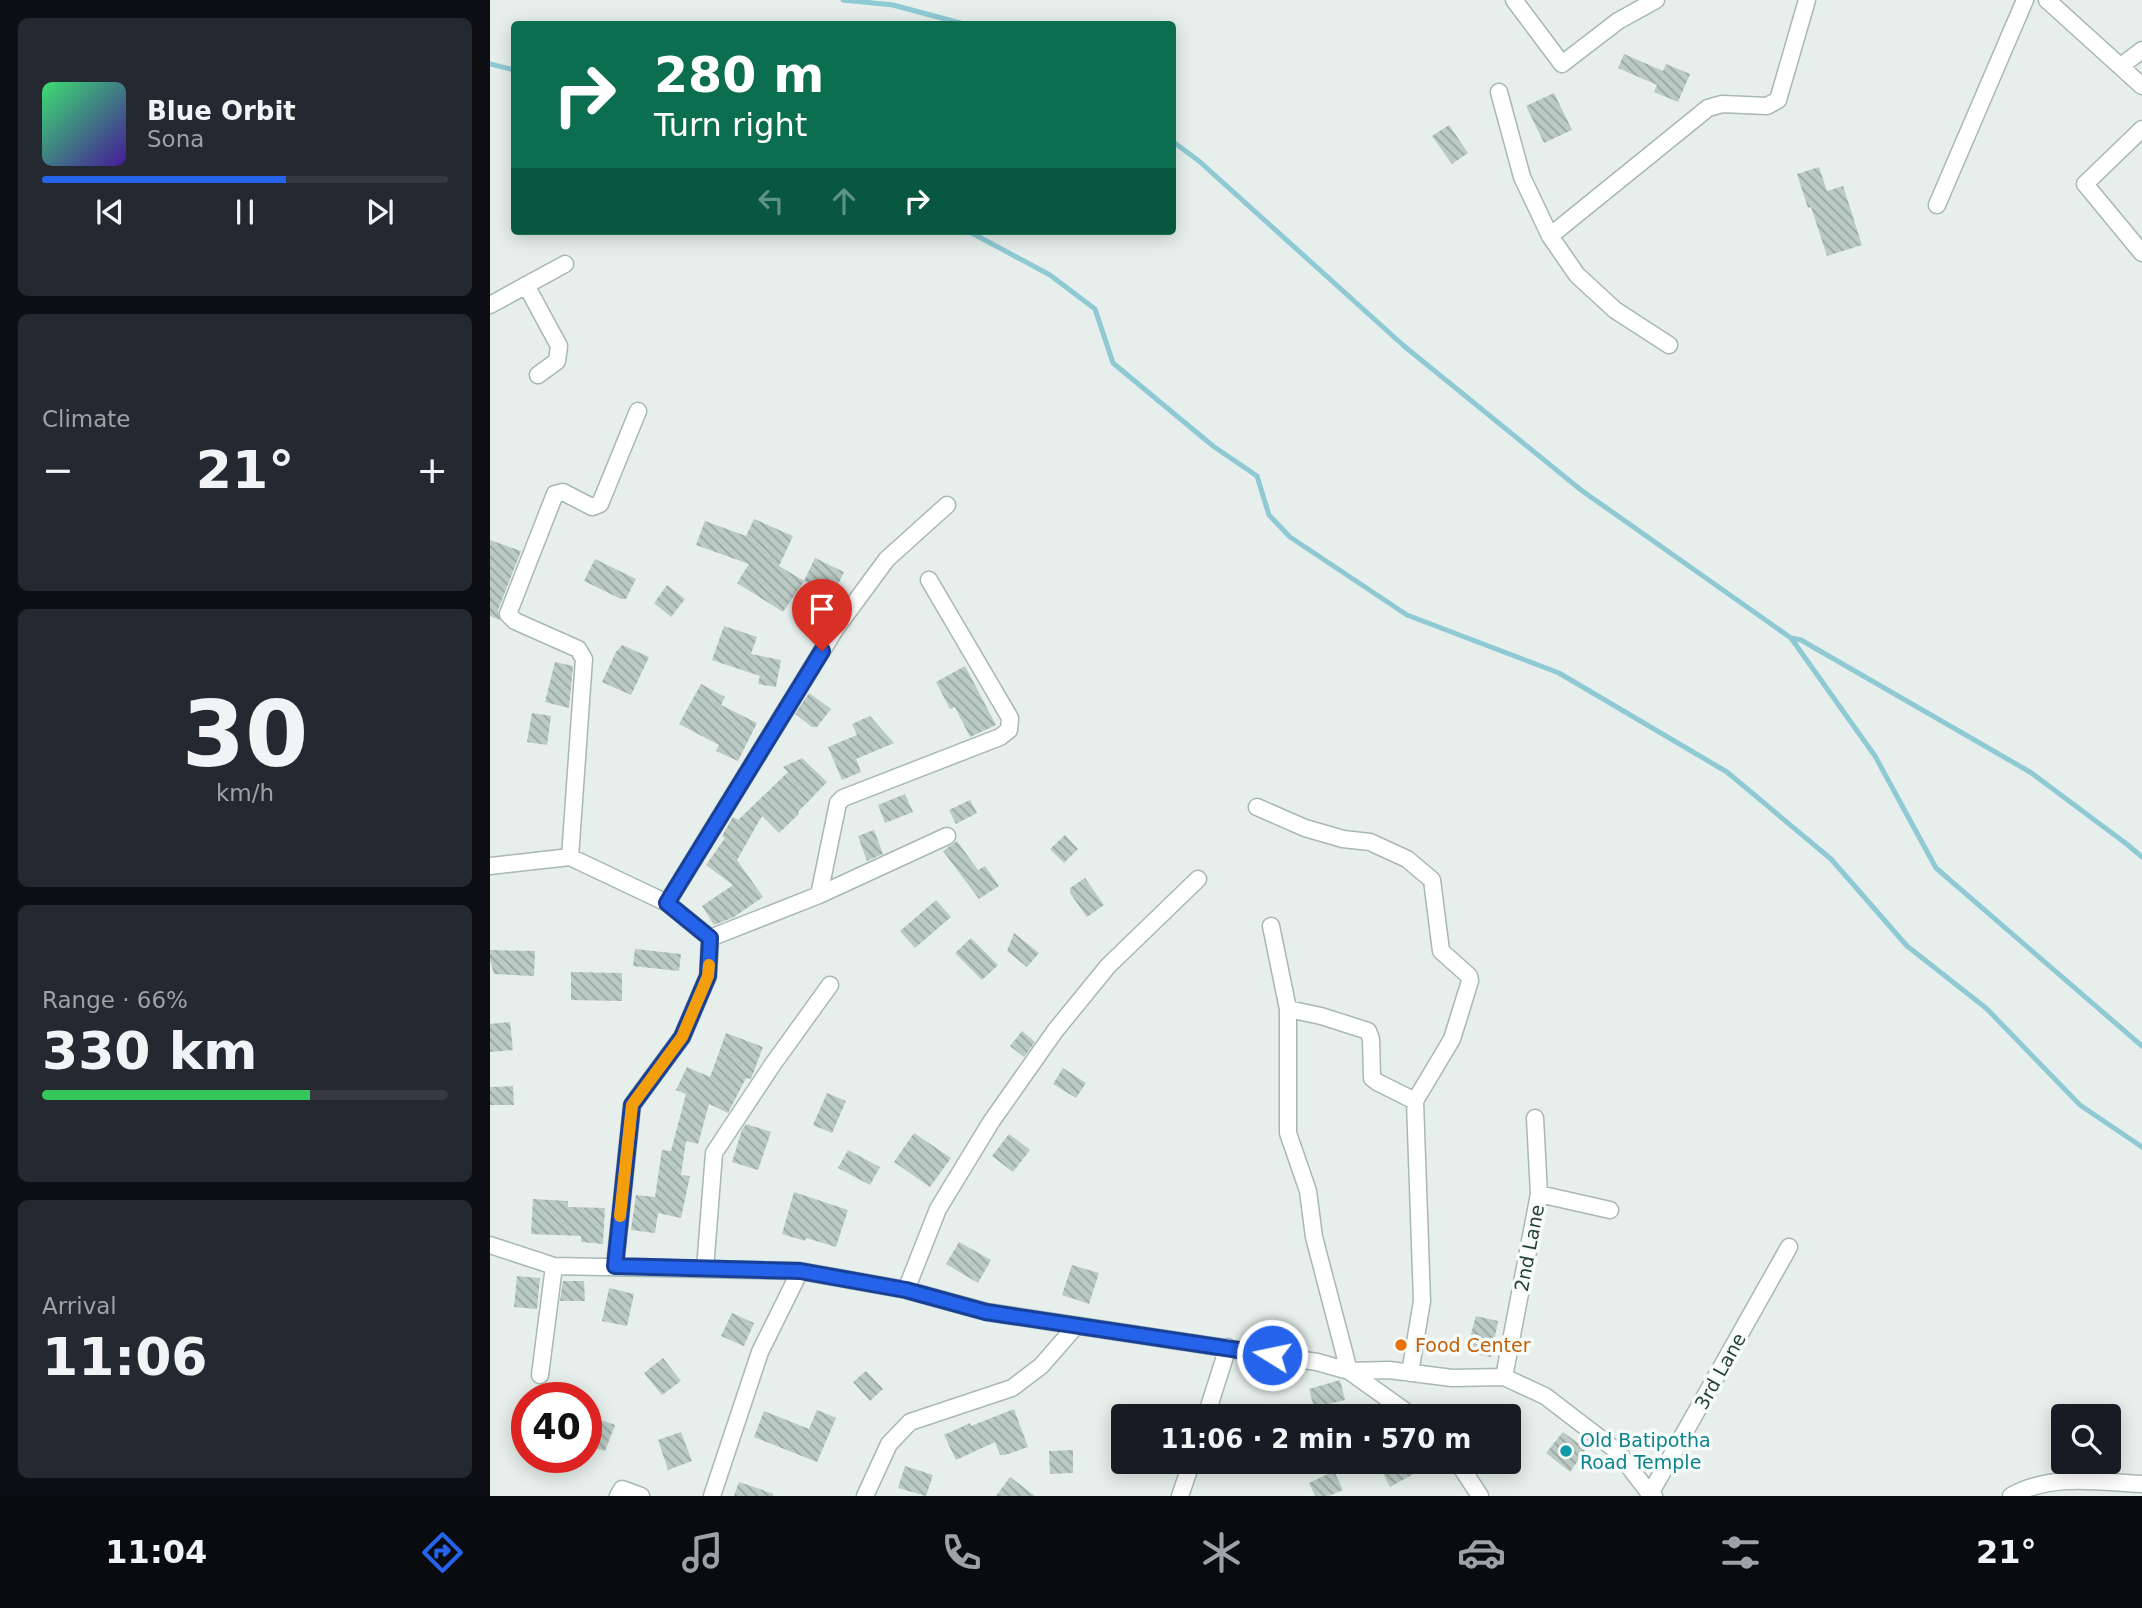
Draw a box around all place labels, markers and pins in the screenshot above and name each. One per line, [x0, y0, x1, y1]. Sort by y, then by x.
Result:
pin [792, 579, 852, 651]
place label: Food Center [1415, 1334, 1531, 1356]
marker: Food Center [1393, 1337, 1409, 1353]
place label: Old Batipotha Road Temple [1580, 1429, 1711, 1473]
marker: Old Batipotha Road Temple [1558, 1443, 1574, 1459]

